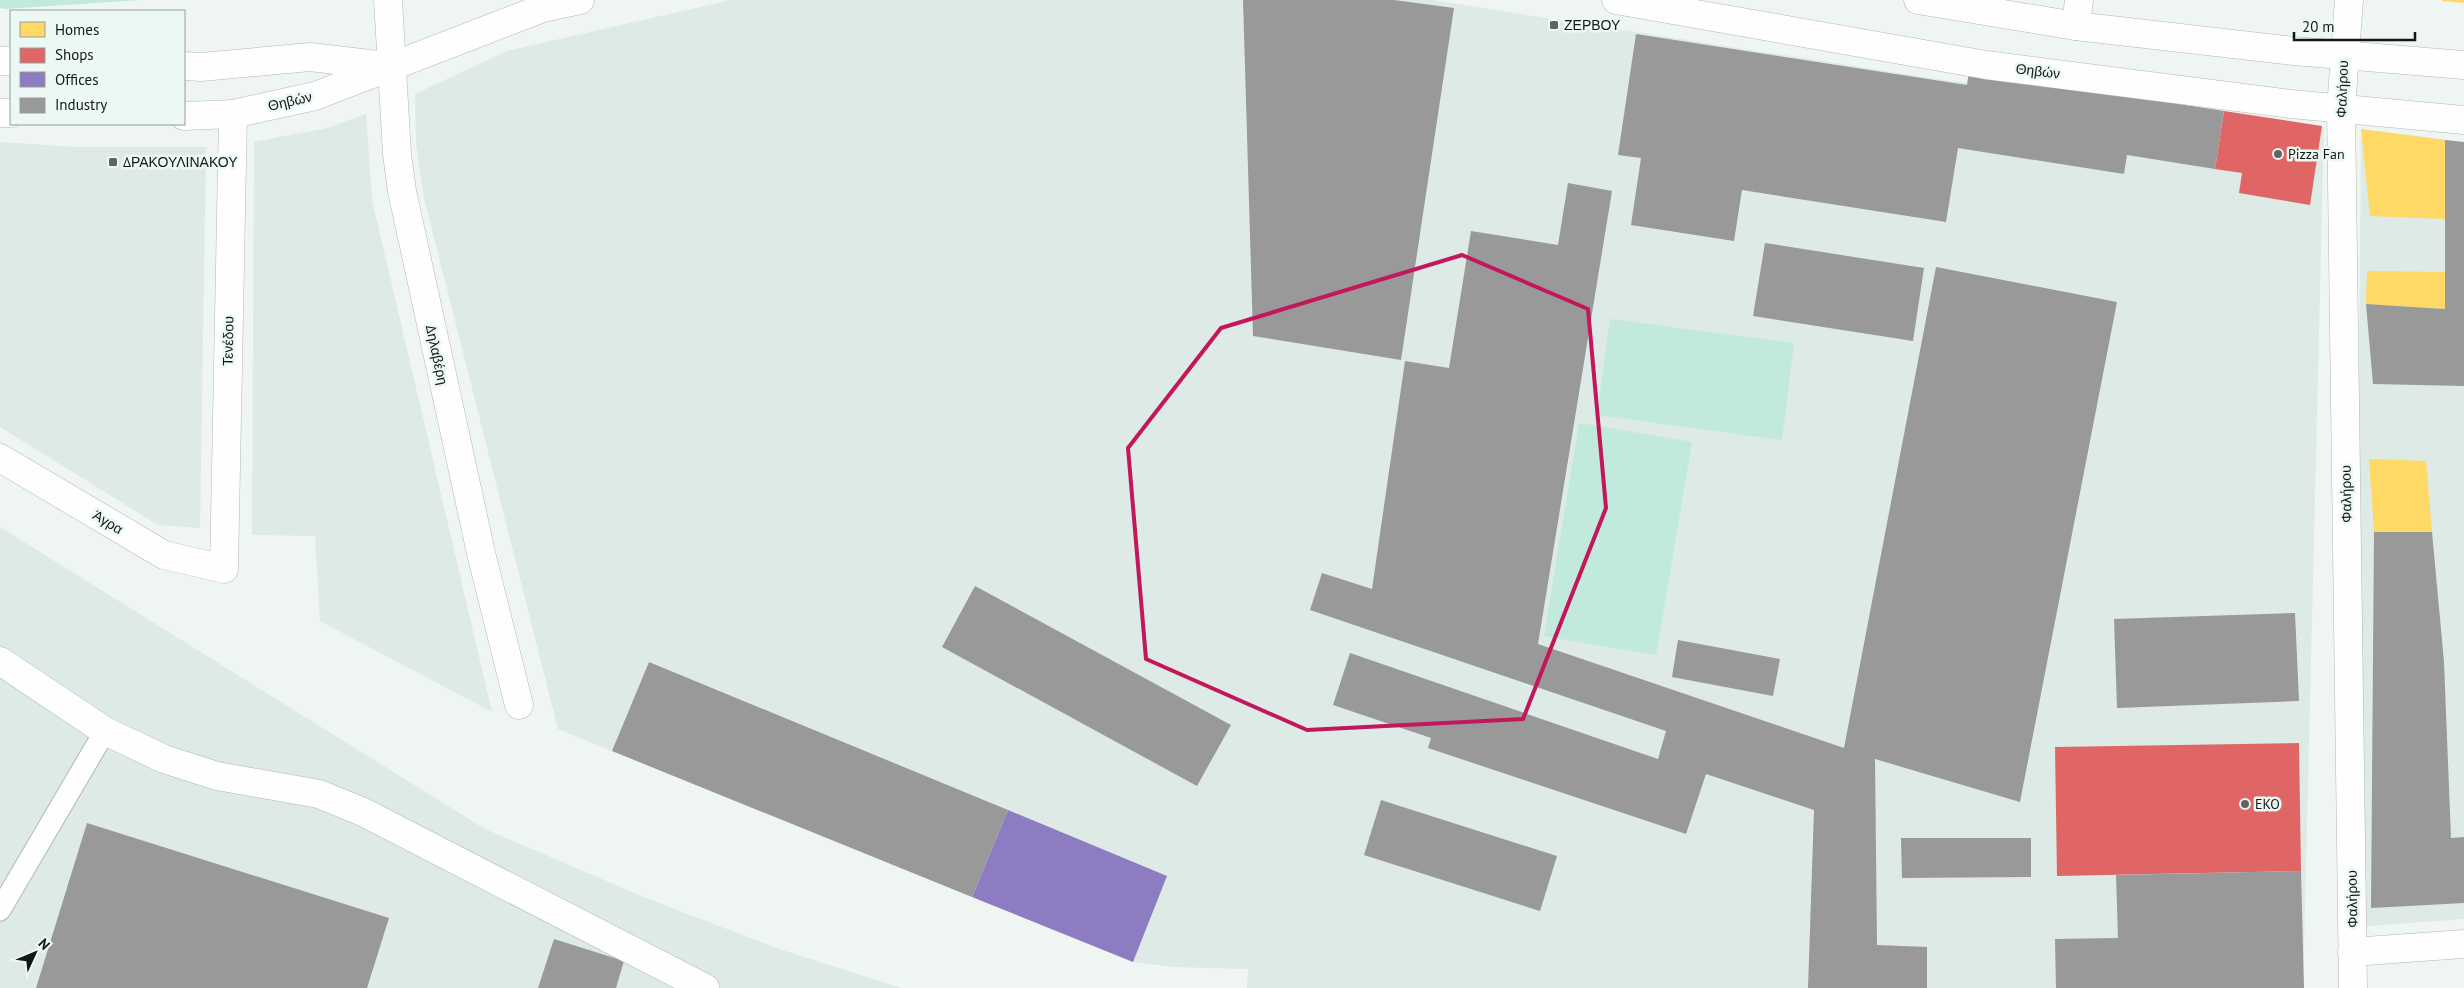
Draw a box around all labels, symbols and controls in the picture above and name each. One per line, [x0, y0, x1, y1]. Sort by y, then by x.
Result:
legend [10, 10, 185, 125]
scale bar [2294, 10, 2415, 42]
place label: ΖΕΡΒΟΥ [1564, 16, 1621, 34]
text: 20 m [2302, 17, 2335, 36]
marker: ΖΕΡΒΟΥ [1548, 19, 1560, 31]
text: Homes [55, 20, 99, 39]
text: Shops [55, 45, 94, 64]
street label: Θηβών [2015, 59, 2061, 83]
street label: Φαλήρου [2332, 60, 2352, 118]
text: Offices [55, 70, 99, 89]
street label: Θηβών [266, 87, 314, 115]
text: Industry [55, 95, 107, 114]
place label: Pizza Fan [2288, 145, 2345, 163]
marker: Pizza Fan [2272, 148, 2284, 160]
place label: ΔΡΑΚΟΥΛΙΝΑΚΟΥ [123, 153, 238, 171]
marker: ΔΡΑΚΟΥΛΙΝΑΚΟΥ [107, 156, 119, 168]
street label: Τενέδου [219, 316, 237, 366]
street label: Δηλαβέρη [422, 323, 452, 387]
street label: Φαλήρου [2336, 465, 2356, 523]
street label: Άγρα [90, 506, 126, 538]
place label: EKO [2255, 795, 2280, 813]
marker: EKO [2239, 798, 2251, 810]
street label: Φαλήρου [2342, 870, 2362, 928]
north arrow [10, 928, 60, 978]
text: N [35, 934, 54, 954]

